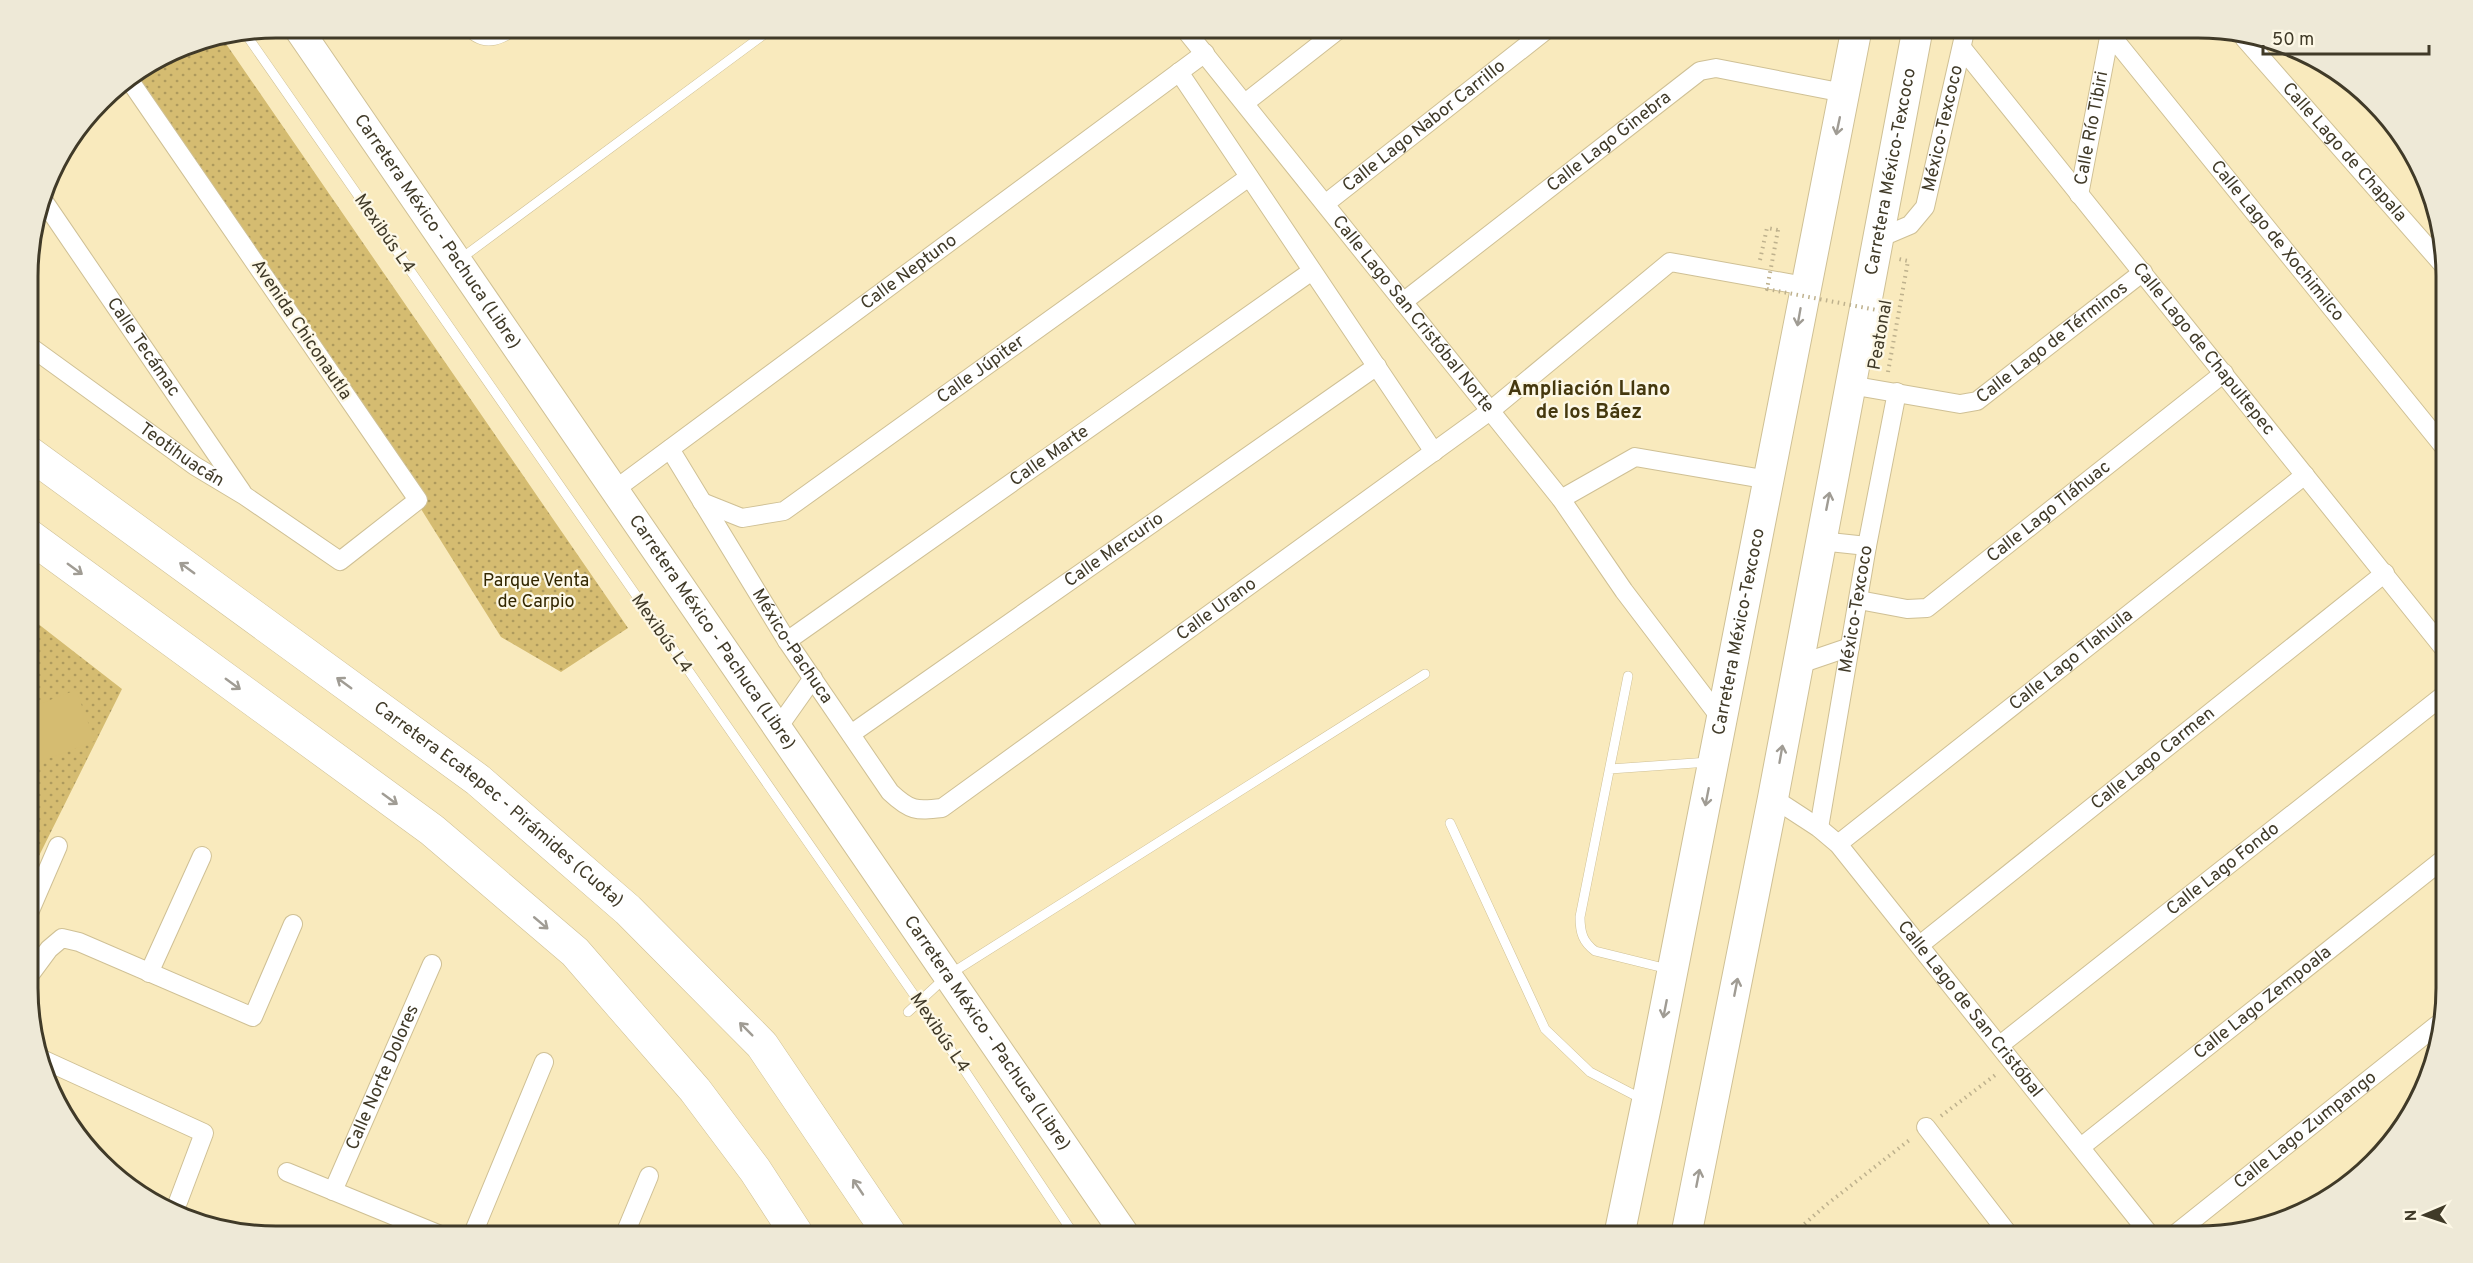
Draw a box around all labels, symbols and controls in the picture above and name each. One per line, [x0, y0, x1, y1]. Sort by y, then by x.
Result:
scale bar [2263, 18, 2430, 56]
text: 50 m [2272, 29, 2314, 52]
street label: Calle Lago Nabor Carrillo [1338, 55, 1510, 197]
street label: México-Texcoco [1917, 63, 1968, 194]
street label: Carretera México-Texcoco [1860, 66, 1922, 277]
street label: Calle Río Tibiri [2070, 69, 2114, 187]
street label: Calle Lago de Chapala [2277, 78, 2412, 227]
street label: Calle Lago Ginebra [1542, 86, 1676, 197]
street label: Carretera México - Pachuca (Libre) [349, 110, 526, 353]
one-way arrow [1831, 116, 1843, 135]
street label: Calle Lago de Xochimilco [2205, 156, 2349, 326]
street label: Mexibús L4 [348, 190, 420, 278]
street label: Calle Lago San Cristóbal Norte [1327, 211, 1499, 418]
street label: Calle Neptuno [856, 229, 962, 315]
street label: Avenida Chiconautla [245, 255, 357, 405]
street label: Calle Lago de Chapultepec [2127, 258, 2280, 440]
street label: Calle Lago de Términos [1972, 276, 2133, 409]
street label: Calle Tecámac [101, 293, 185, 401]
street label: Peatonal [1863, 298, 1899, 372]
one-way arrow [1793, 307, 1804, 326]
street label: Calle Júpiter [932, 330, 1029, 409]
district label: Ampliación Llano de los Báez [1508, 377, 1670, 426]
street label: Teotihuacán [134, 418, 228, 492]
street label: Calle Marte [1005, 420, 1093, 492]
street label: Calle Lago Tláhuac [1982, 456, 2115, 568]
one-way arrow [1823, 491, 1834, 511]
street label: Calle Mercurio [1060, 507, 1168, 593]
street label: Carretera México - Pachuca (Libre) [623, 510, 801, 754]
street label: Carretera México-Texcoco [1707, 526, 1770, 737]
street label: México-Texcoco [1834, 544, 1878, 675]
one-way arrow [179, 562, 195, 574]
one-way arrow [67, 563, 83, 576]
park label: Parque Venta de Carpio [483, 570, 589, 614]
street label: Calle Urano [1172, 572, 1261, 646]
street label: México-Pachuca [746, 584, 838, 708]
street label: Mexibús L4 [625, 590, 697, 678]
street label: Calle Lago Tlahuila [2004, 604, 2138, 716]
one-way arrow [337, 677, 353, 689]
one-way arrow [224, 678, 240, 691]
street label: Carretera Ecatepec - Pirámides (Cuota) [369, 696, 628, 912]
street label: Calle Lago Carmen [2086, 702, 2220, 815]
one-way arrow [1776, 745, 1787, 765]
one-way arrow [1701, 787, 1712, 806]
one-way arrow [382, 793, 398, 806]
street label: Calle Lago Fondo [2162, 817, 2284, 921]
street label: Carretera México - Pachuca (Libre) [898, 911, 1076, 1155]
one-way arrow [533, 916, 548, 930]
street label: Calle Lago de San Cristóbal [1892, 916, 2047, 1102]
street label: Calle Lago Zempoala [2189, 941, 2336, 1064]
one-way arrow [1731, 978, 1742, 997]
street label: Mexibús L4 [904, 988, 974, 1078]
one-way arrow [1659, 999, 1670, 1018]
street label: Calle Norte Dolores [341, 1001, 424, 1154]
one-way arrow [738, 1021, 753, 1036]
street label: Calle Lago Zumpango [2229, 1066, 2381, 1194]
one-way arrow [1693, 1169, 1704, 1189]
one-way arrow [852, 1179, 865, 1196]
north arrow [2395, 1185, 2455, 1245]
text: N [2402, 1209, 2422, 1222]

